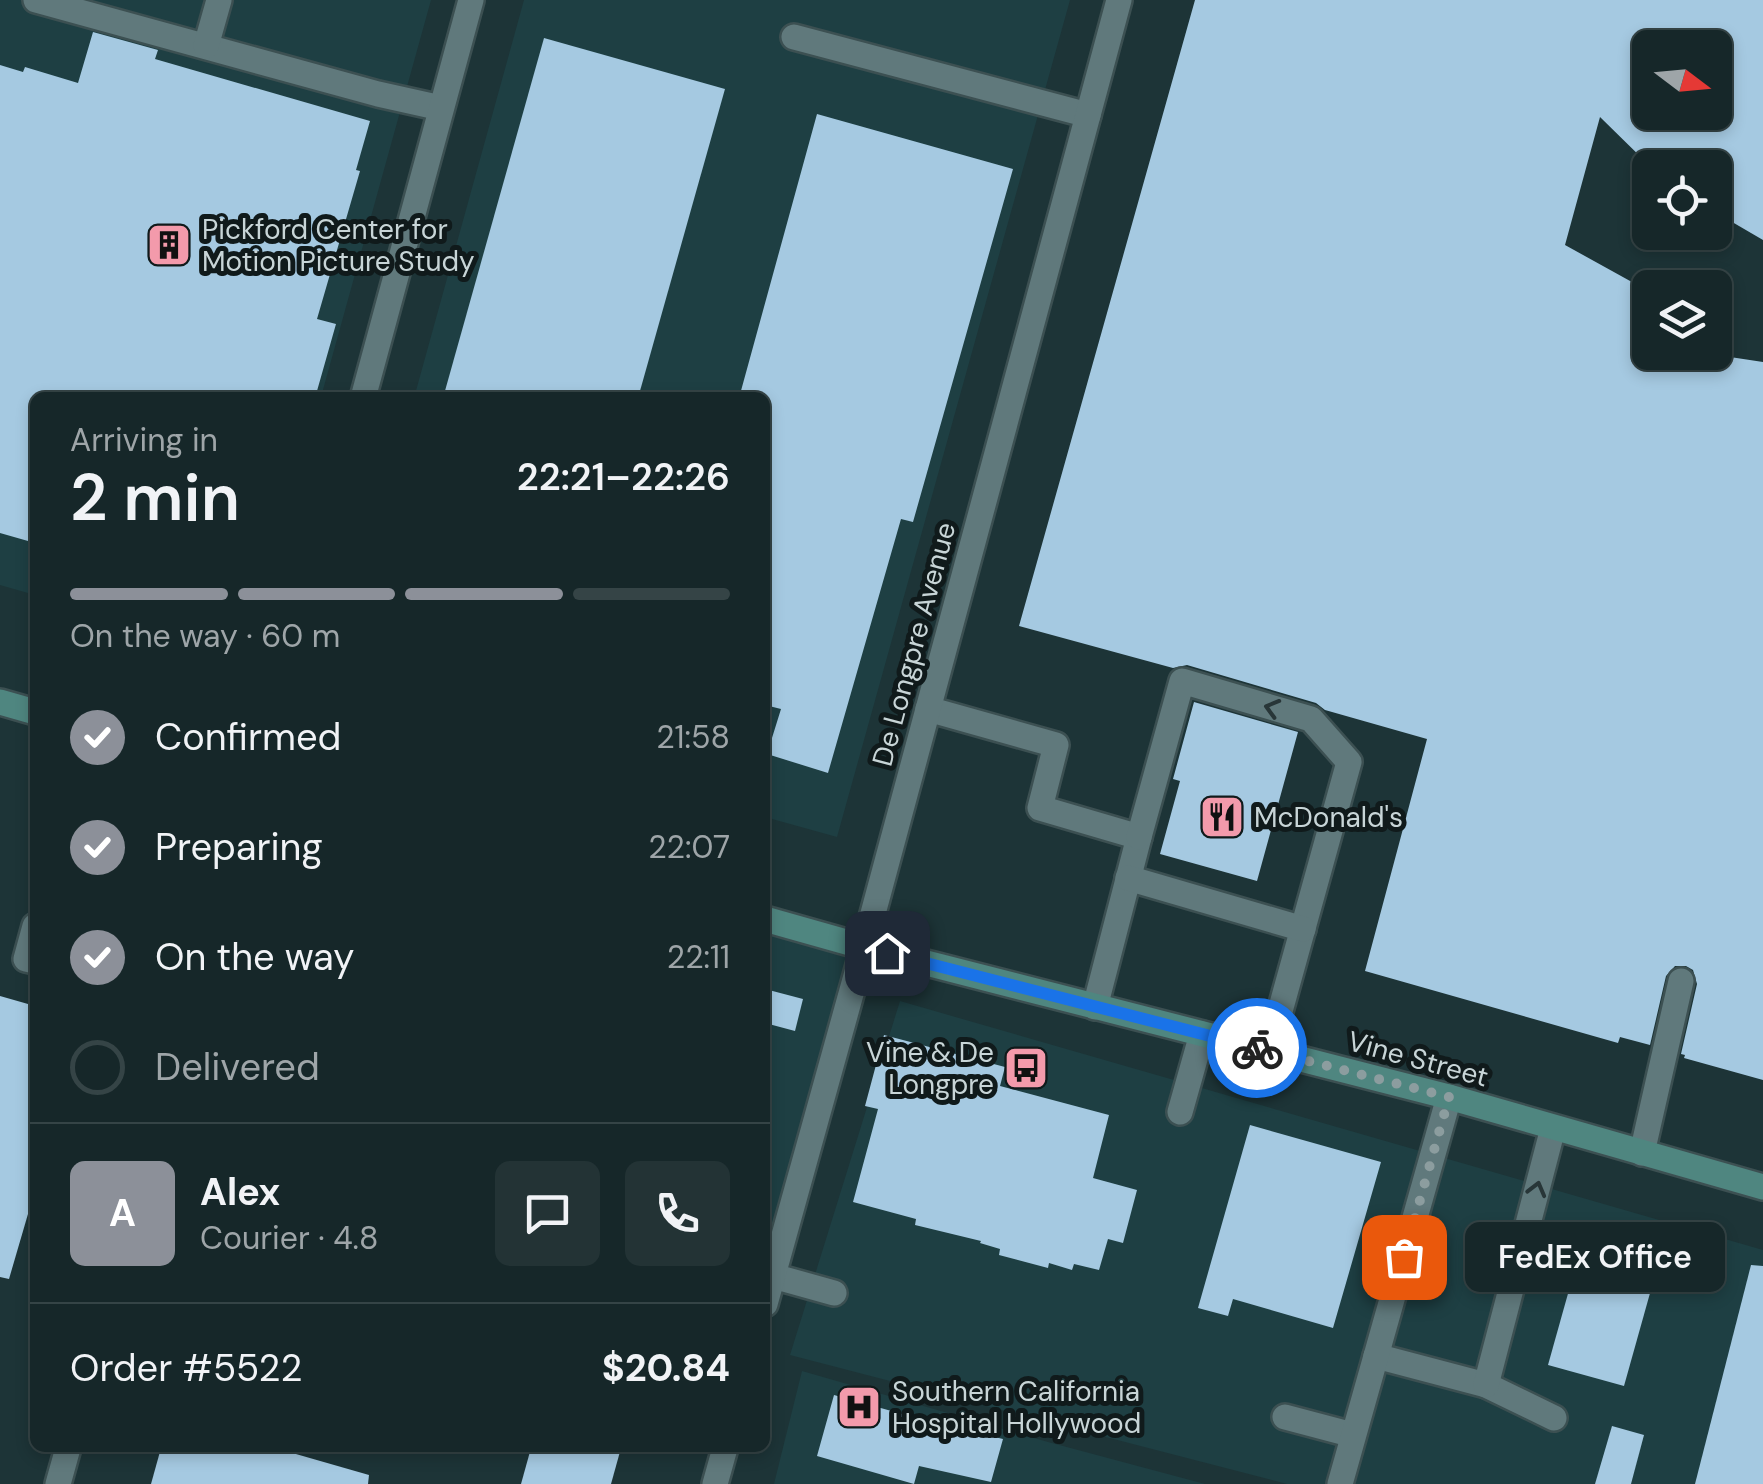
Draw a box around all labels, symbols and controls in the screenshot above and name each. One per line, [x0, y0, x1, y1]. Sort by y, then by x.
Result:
north arrow [1632, 30, 1732, 130]
map controls [1632, 30, 1732, 370]
button: locate [1632, 150, 1732, 250]
place label: Pickford Center for Motion Picture Study [202, 211, 475, 280]
building icon: Pickford Center for Motion Picture Study [146, 222, 192, 268]
button: layers [1632, 270, 1732, 370]
text: Arriving in [70, 419, 218, 461]
text: 22:21–22:26 [517, 452, 730, 502]
text: 2 min [70, 456, 240, 540]
street label: De Longpre Avenue [864, 518, 964, 770]
text: On the way · 60 m [70, 615, 340, 657]
one-way arrow [1264, 699, 1281, 720]
icon: check [70, 710, 125, 765]
text: Confirmed [155, 712, 341, 762]
text: 21:58 [656, 716, 730, 758]
restaurant icon: McDonald's [1199, 794, 1245, 840]
place label: McDonald's [1254, 799, 1403, 836]
icon: check [70, 820, 125, 875]
text: Preparing [155, 822, 323, 872]
text: 22:07 [648, 826, 730, 868]
pin [845, 911, 930, 996]
icon: home [860, 926, 915, 981]
icon: check [70, 930, 125, 985]
text: On the way [155, 932, 354, 982]
text: 22:11 [667, 936, 730, 978]
courier [1207, 998, 1307, 1098]
icon: bike [1230, 1021, 1285, 1076]
street label: Vine Street [1344, 1022, 1492, 1096]
place label: Vine & De Longpre [866, 1034, 994, 1103]
text: Delivered [155, 1042, 320, 1092]
bus stop icon: Vine & De Longpre [1003, 1045, 1049, 1091]
button: chat [495, 1161, 600, 1266]
button: phone [625, 1161, 730, 1266]
text: Alex [200, 1167, 280, 1217]
one-way arrow [1525, 1181, 1546, 1199]
text: A [109, 1188, 136, 1238]
pin [1362, 1215, 1447, 1300]
text: Courier · 4.8 [200, 1217, 378, 1259]
callout: FedEx Office [1464, 1222, 1724, 1292]
icon: bag [1377, 1230, 1432, 1285]
text: FedEx Office [1498, 1236, 1692, 1278]
text: Order #5522 [70, 1343, 302, 1393]
text: $20.84 [602, 1343, 730, 1393]
place label: Southern California Hospital Hollywood [892, 1373, 1141, 1442]
hospital icon: Southern California Hospital Hollywood [836, 1384, 882, 1430]

